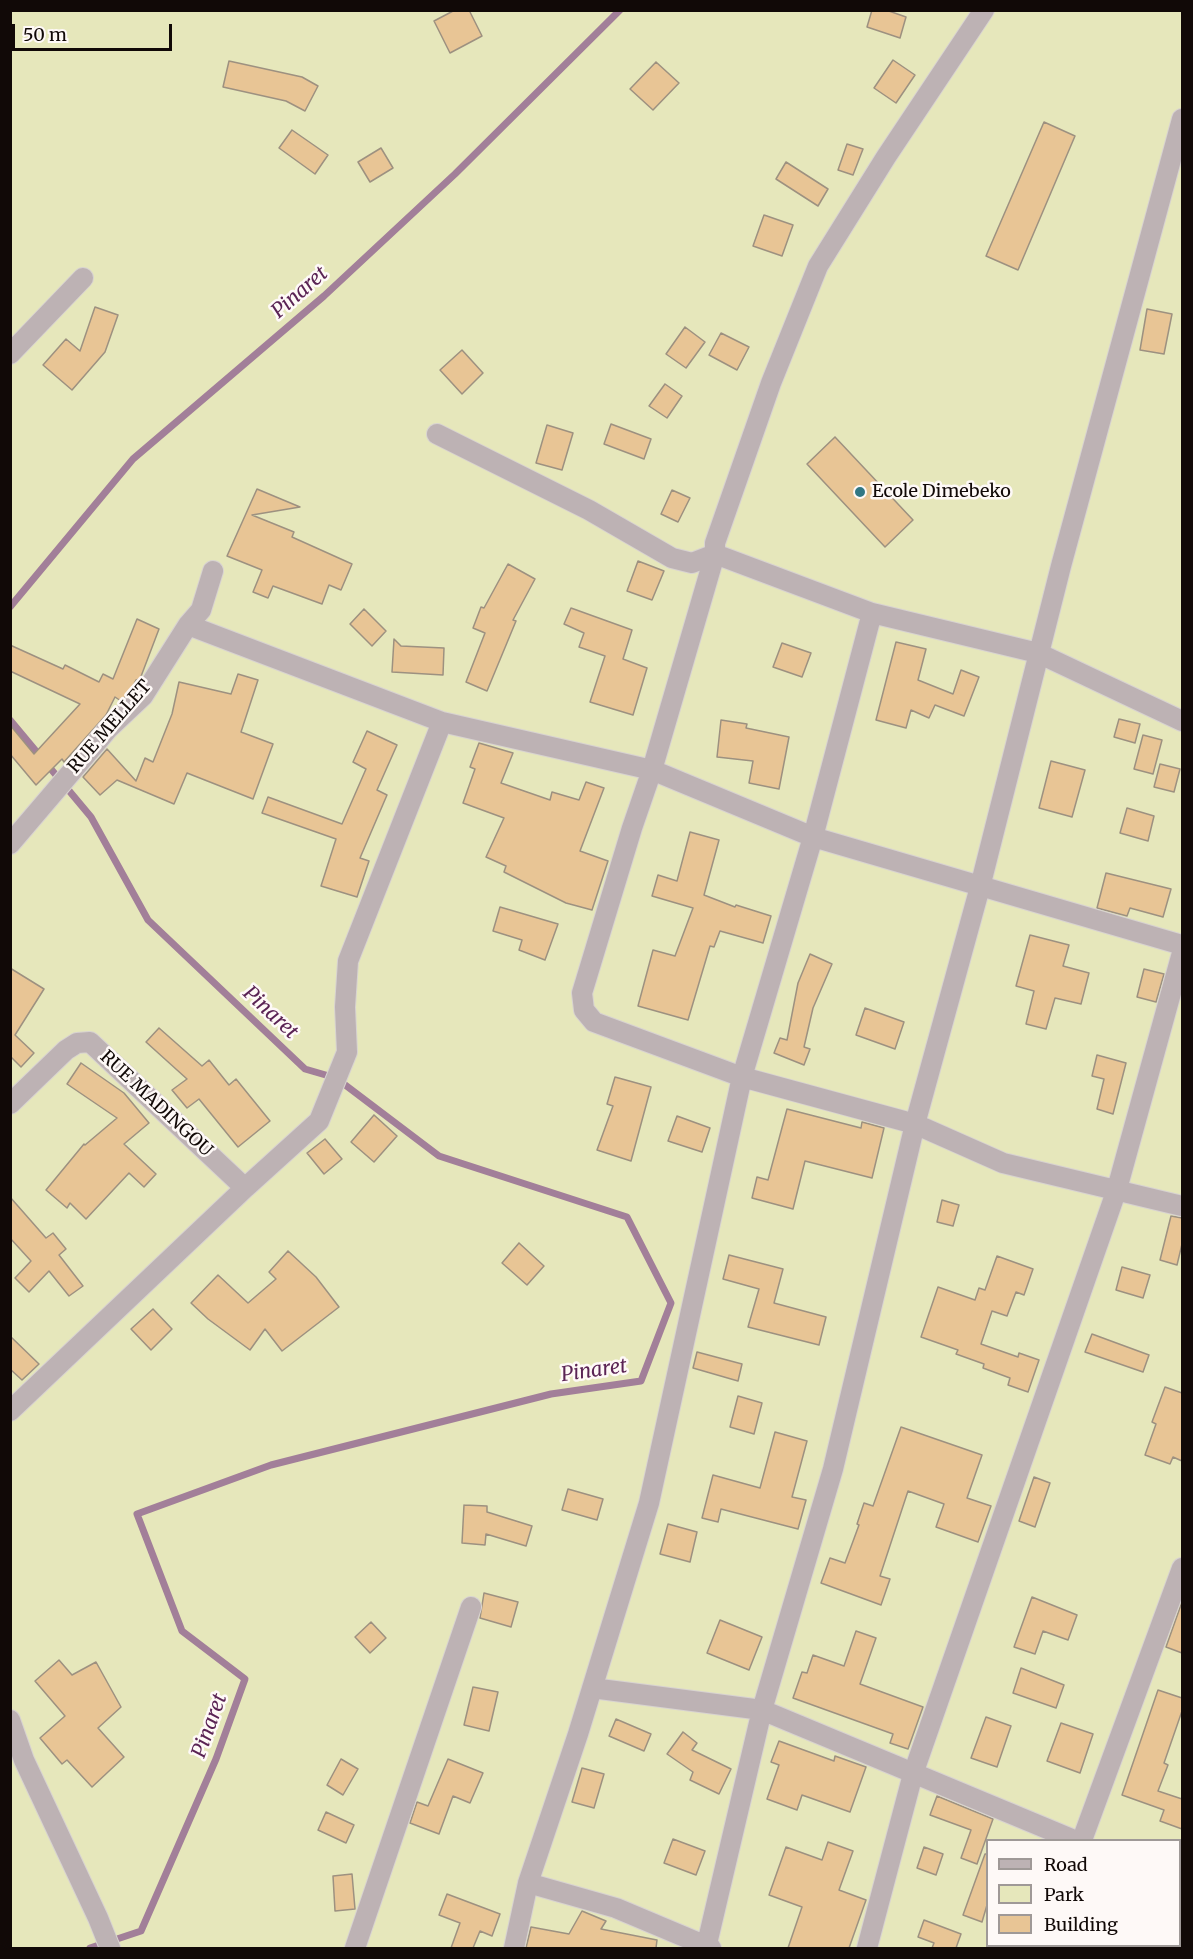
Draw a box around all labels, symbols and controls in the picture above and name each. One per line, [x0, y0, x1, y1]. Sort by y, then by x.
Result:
scale bar [15, 12, 176, 50]
text: 50 m [23, 23, 67, 46]
water label: Pinaret [267, 262, 333, 324]
place label: Ecole Dimebeko [872, 481, 1011, 503]
marker: Ecole Dimebeko [853, 485, 867, 499]
street label: RUE MELLET [64, 676, 156, 778]
water label: Pinaret [238, 982, 302, 1044]
street label: RUE MADINGOU [95, 1046, 217, 1162]
water label: Pinaret [560, 1355, 628, 1387]
water label: Pinaret [187, 1691, 233, 1761]
legend [986, 1839, 1181, 1947]
text: Road [1044, 1853, 1088, 1876]
text: Park [1044, 1883, 1084, 1906]
text: Building [1044, 1913, 1118, 1936]

